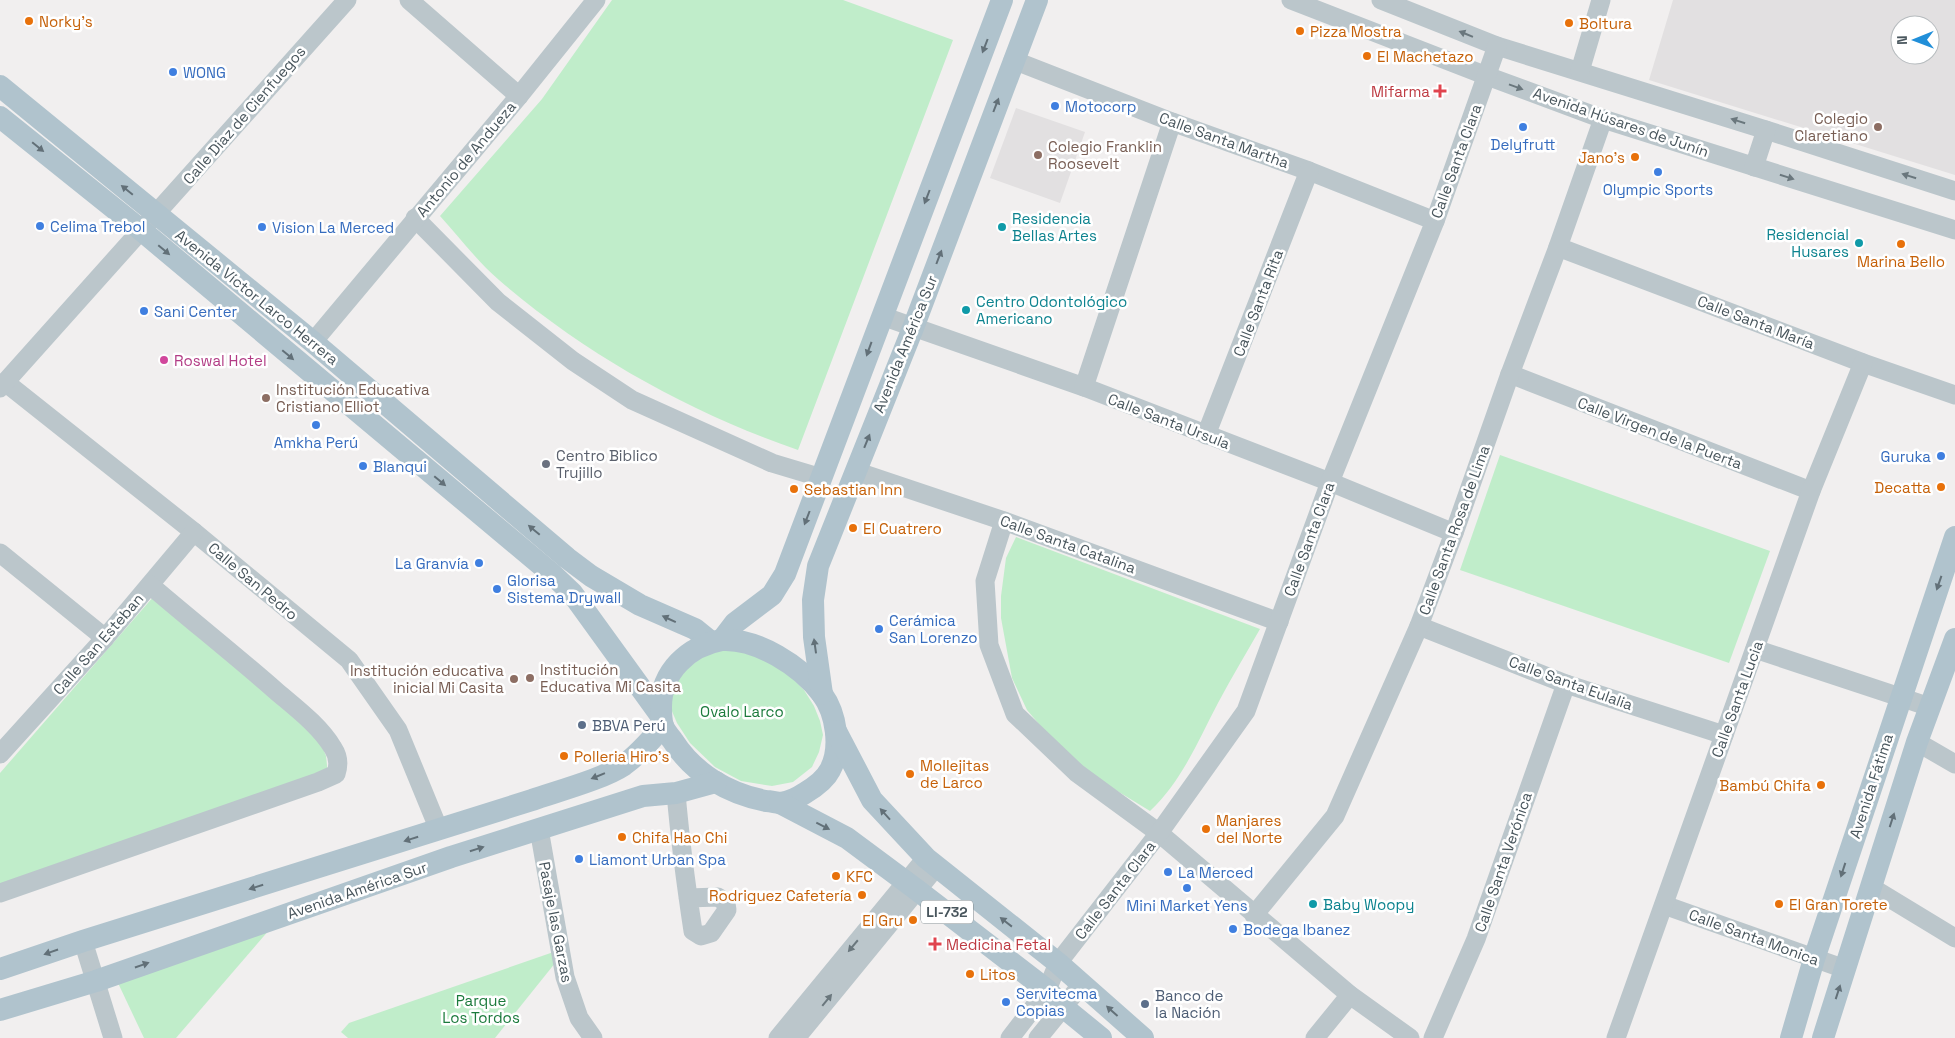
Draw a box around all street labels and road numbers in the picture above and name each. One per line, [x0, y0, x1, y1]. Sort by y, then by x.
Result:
street label: Calle Diaz de Cienfuegos [179, 42, 309, 188]
street label: Avenida Húsares de Junín [1531, 83, 1711, 161]
street label: Antonio de Andueza [412, 97, 520, 221]
street label: Calle Santa Clara [1426, 101, 1486, 221]
street label: Calle Santa Martha [1157, 108, 1292, 172]
street label: Avenida Víctor Larco Herrera [171, 225, 343, 369]
street label: Calle Santa Rita [1229, 246, 1287, 359]
street label: Avenida América Sur [869, 272, 941, 416]
street label: Calle Santa María [1695, 291, 1818, 353]
street label: Calle Santa Ursula [1105, 389, 1233, 453]
street label: Calle Virgen de la Puerta [1575, 393, 1745, 473]
street label: Calle Santa Rosa de Lima [1414, 442, 1494, 618]
street label: Calle Santa Clara [1279, 479, 1339, 599]
street label: Calle Santa Catalina [998, 511, 1139, 577]
street label: Calle San Pedro [204, 538, 302, 624]
street label: Calle San Esteban [49, 589, 147, 699]
street label: Calle Santa Lucia [1707, 638, 1767, 760]
street label: Calle Santa Eulalia [1506, 652, 1636, 714]
street label: Avenida Fátima [1845, 731, 1897, 841]
street label: Calle Santa Verónica [1470, 789, 1536, 935]
street label: Calle Santa Clara [1070, 836, 1160, 943]
street label: Avenida América Sur [285, 857, 430, 923]
street label: Pasaje las Garzas [535, 860, 577, 984]
road number: LI-732 [921, 900, 973, 924]
street label: Calle Santa Monica [1686, 905, 1822, 970]

